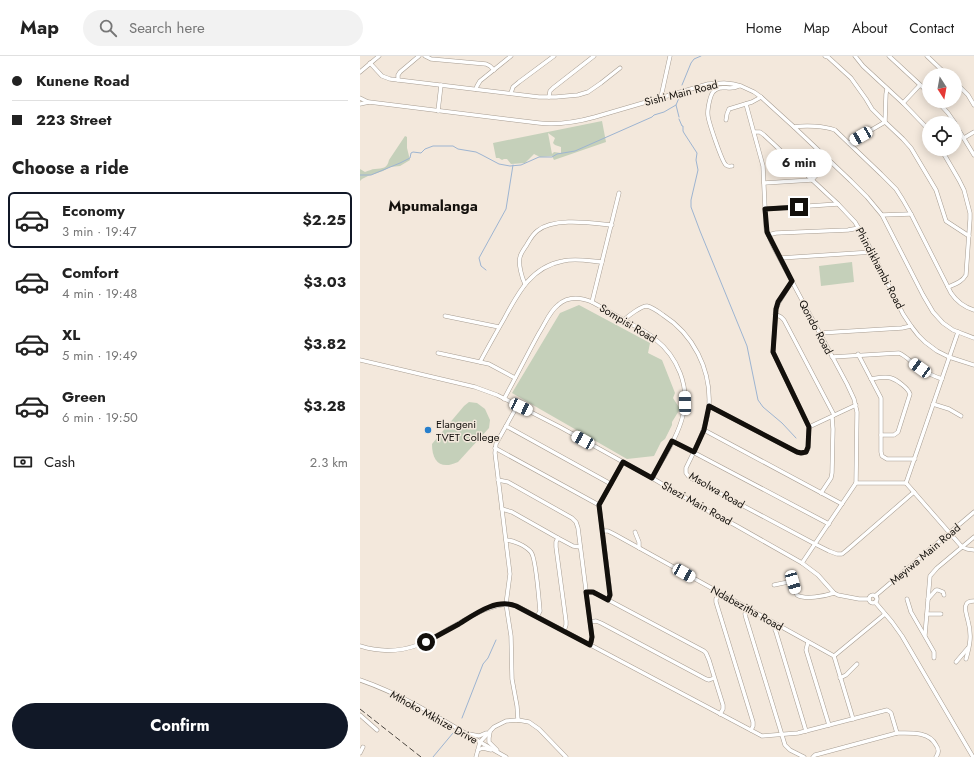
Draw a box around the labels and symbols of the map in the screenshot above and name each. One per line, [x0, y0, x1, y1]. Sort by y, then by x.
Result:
north arrow [922, 68, 962, 108]
street label: Sishi Main Road [643, 76, 719, 110]
car [848, 125, 874, 147]
callout: 6 min [766, 149, 832, 177]
district label: Mpumalanga [388, 195, 478, 217]
route end [790, 198, 808, 216]
street label: Phindikhambi Road [852, 224, 908, 312]
street label: Qondo Road [795, 297, 837, 357]
street label: Sompisi Road [596, 300, 660, 346]
car [907, 356, 933, 380]
car [679, 391, 691, 415]
car [508, 396, 534, 418]
place label: Elangeni TVET College [436, 416, 500, 445]
marker: Elangeni TVET College [423, 425, 433, 435]
car [570, 429, 596, 451]
street label: Msolwa Road [686, 468, 748, 512]
street label: Shezi Main Road [659, 477, 735, 529]
street label: Meyiwa Main Road [886, 520, 964, 588]
car [671, 562, 697, 584]
car [784, 569, 802, 595]
street label: Ndabezitha Road [708, 581, 786, 635]
route start [417, 633, 435, 651]
street label: Mthoko Mkhize Drive [387, 686, 481, 748]

